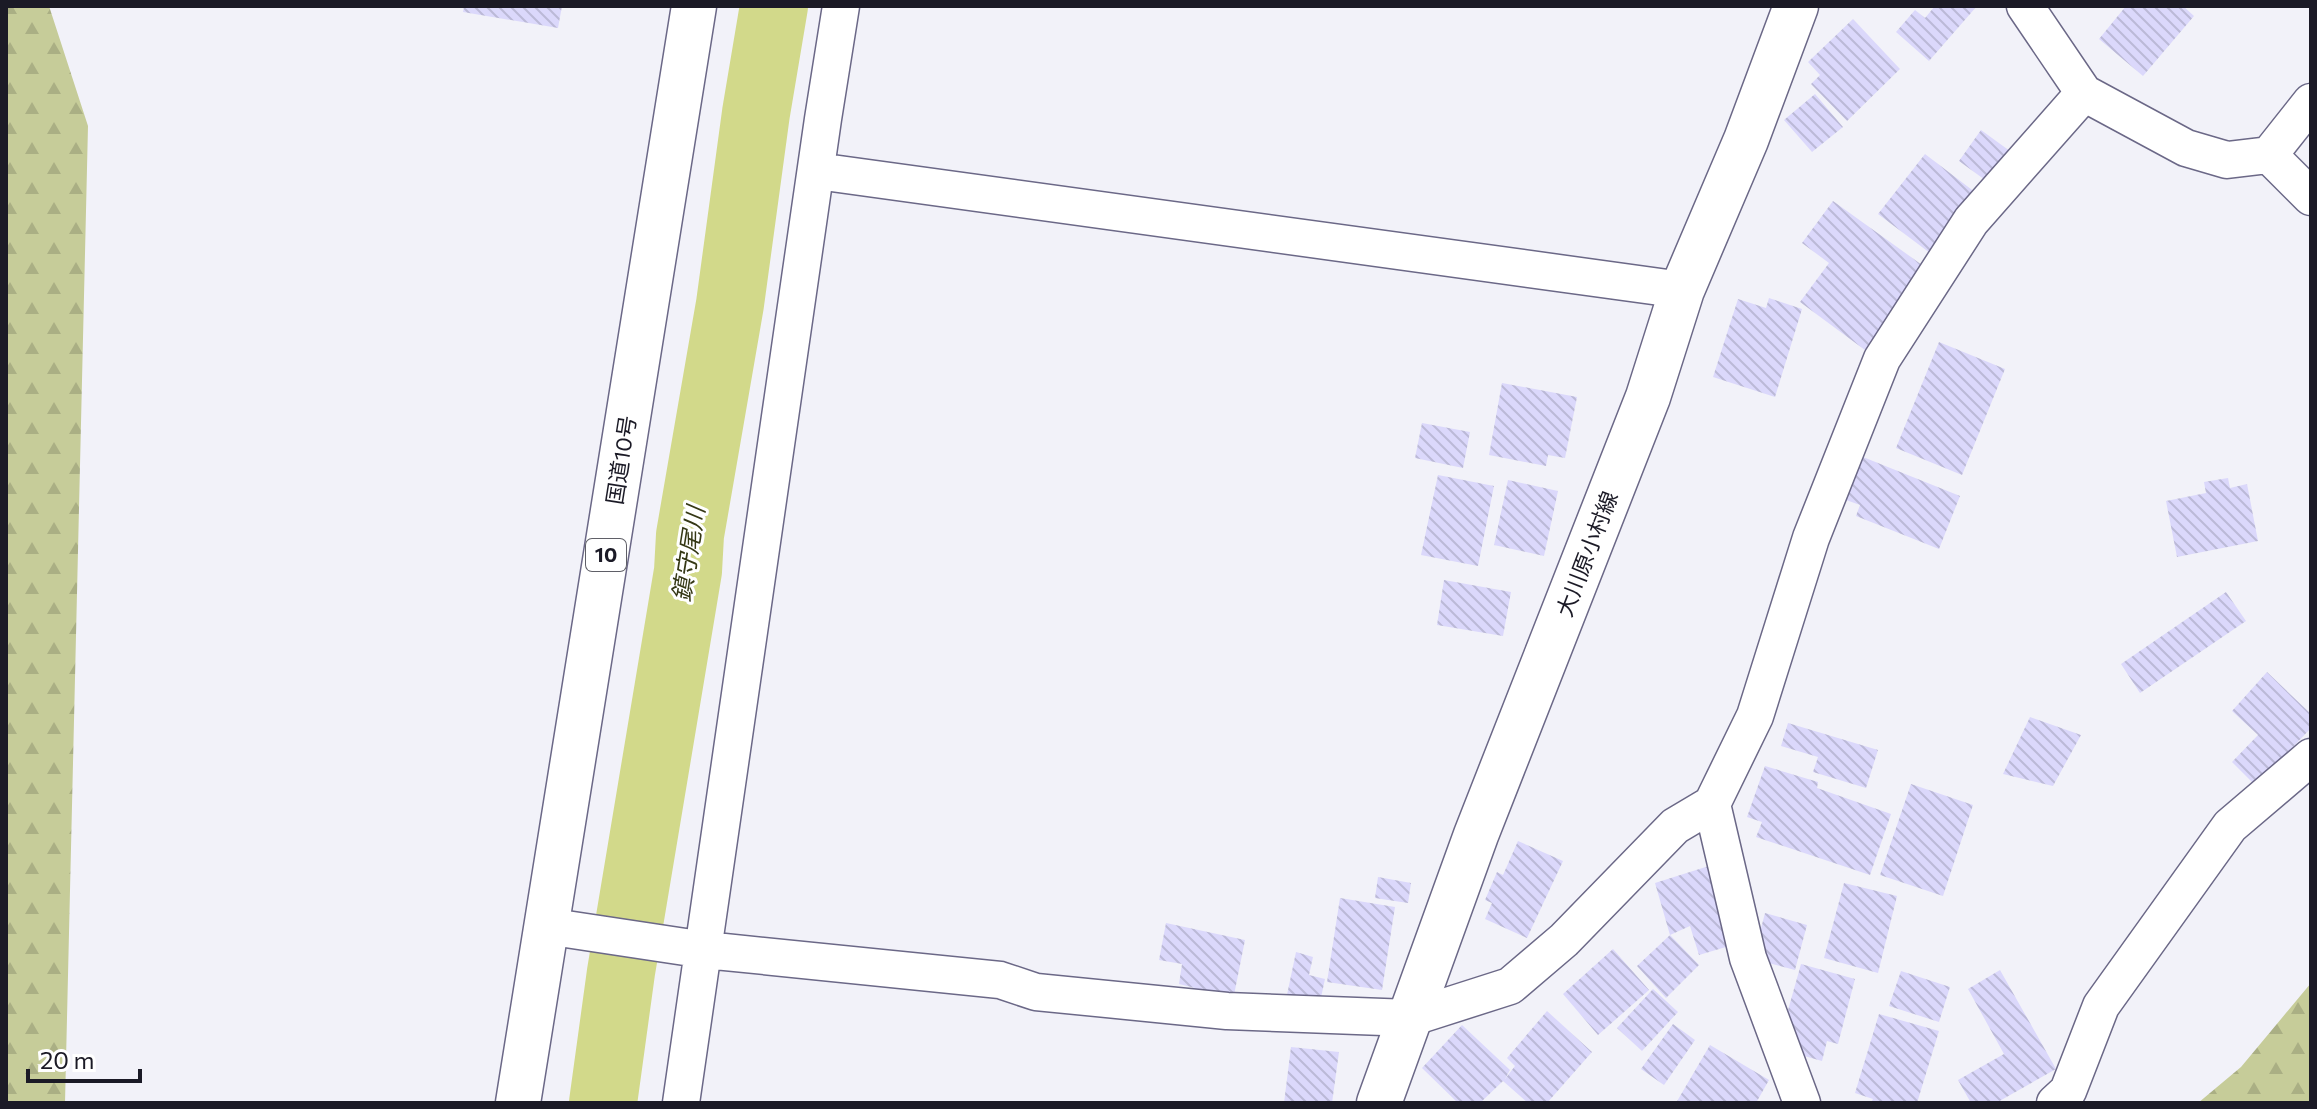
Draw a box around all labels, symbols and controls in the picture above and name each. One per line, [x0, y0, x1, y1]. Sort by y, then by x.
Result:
street label: 国道10号 [600, 413, 641, 506]
street label: 大川原小村線 [1550, 487, 1623, 620]
water label: 鎮守尾川 [666, 501, 710, 603]
road number: 10 [586, 539, 626, 571]
scale bar [28, 1033, 140, 1083]
text: 20 m [40, 1045, 94, 1074]

